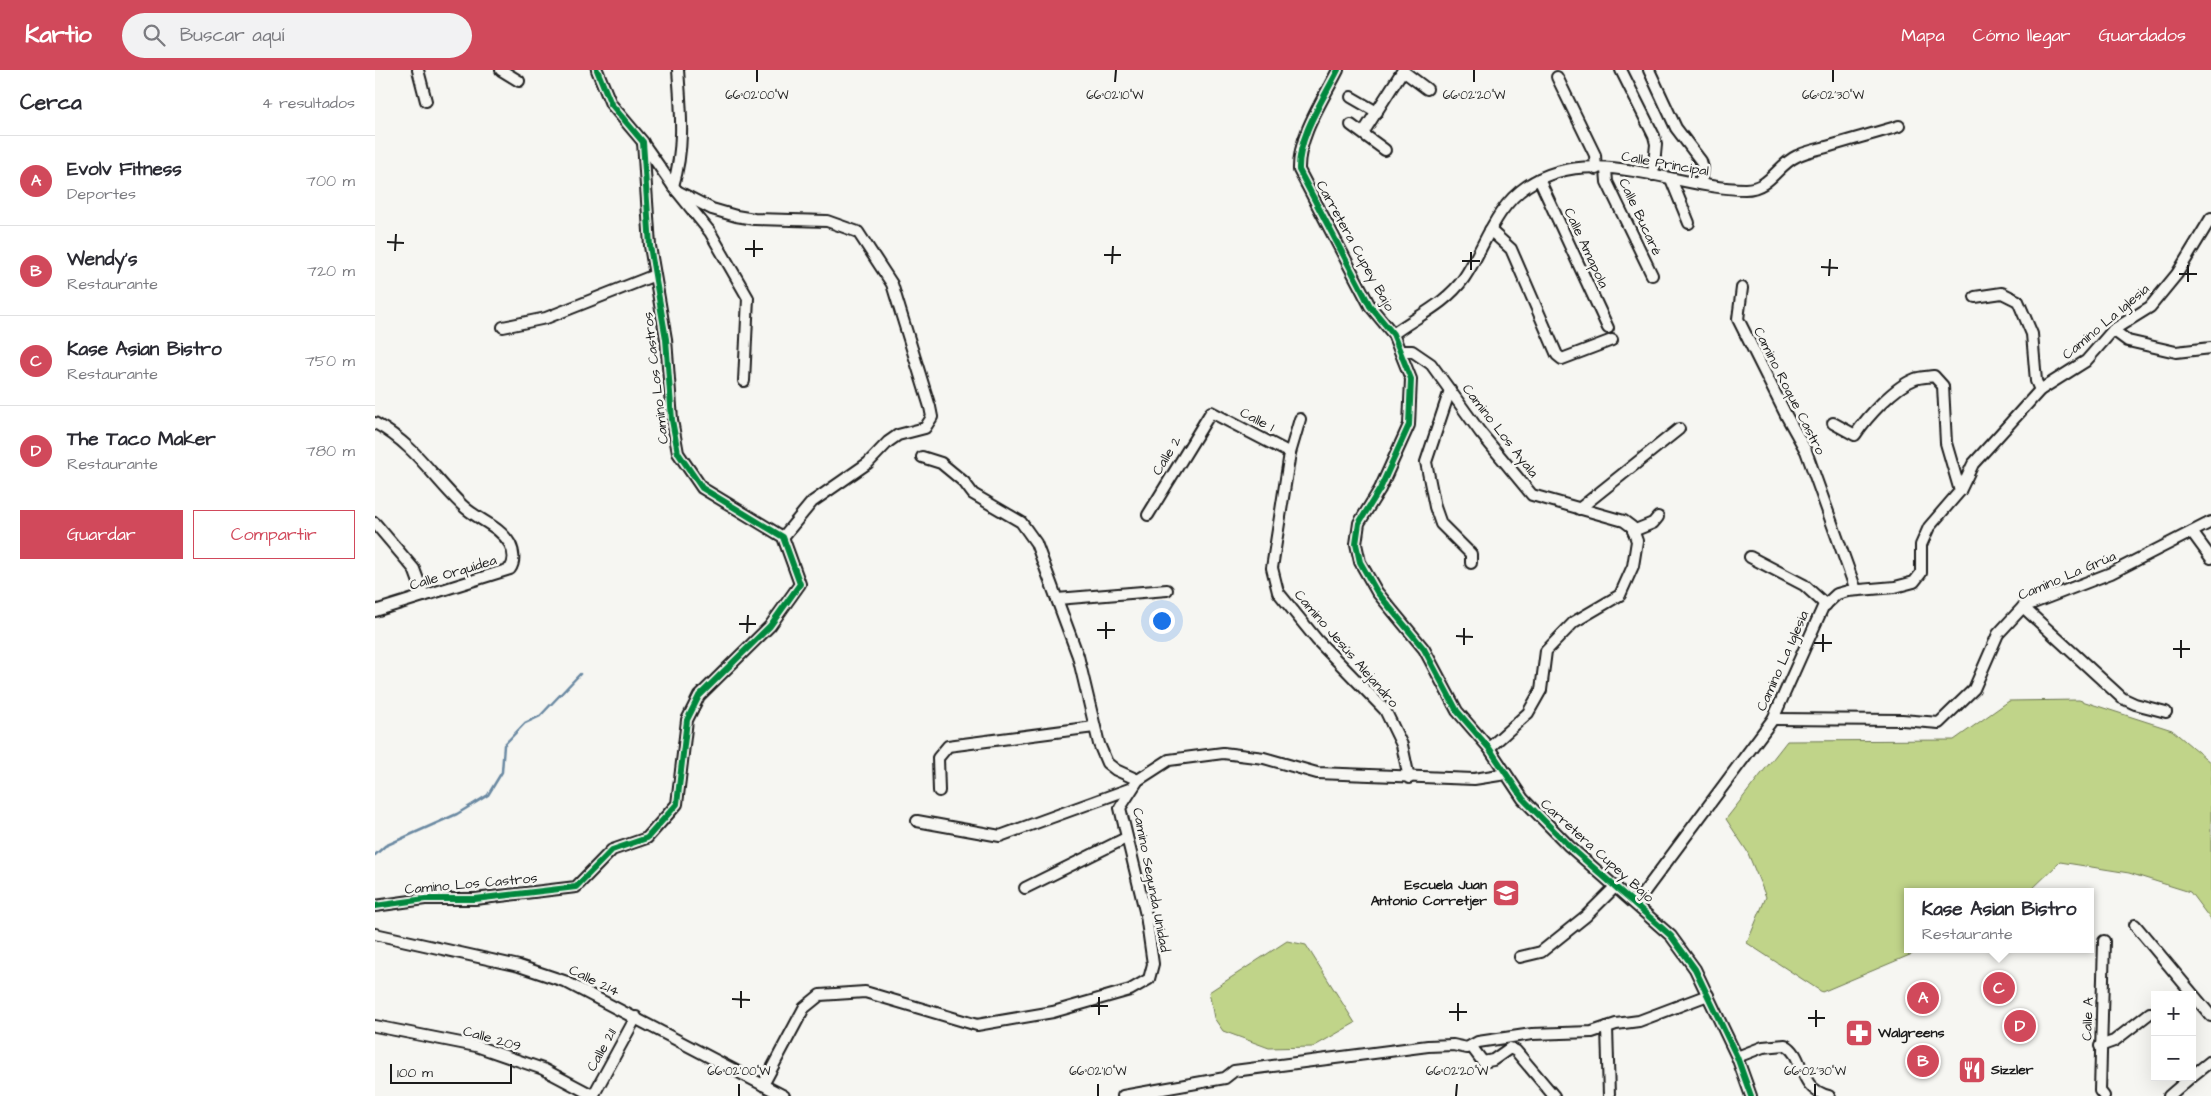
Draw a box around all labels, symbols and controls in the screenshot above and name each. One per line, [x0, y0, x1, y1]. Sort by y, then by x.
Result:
search box [122, 13, 472, 58]
text: Kartio [25, 18, 92, 52]
icon: search [140, 21, 168, 49]
text: Buscar aquí [180, 22, 284, 49]
text: Mapa [1901, 23, 1945, 48]
text: Cómo llegar [1973, 23, 2071, 48]
text: Guardados [2099, 23, 2186, 48]
text: 66°02'00"W [725, 87, 789, 104]
text: 66°02'10"W [1086, 87, 1144, 104]
text: 66°02'20"W [1443, 87, 1506, 104]
text: 66°02'30"W [1802, 87, 1865, 104]
text: Cerca [20, 88, 82, 117]
text: 4 resultados [262, 92, 355, 114]
street label: Calle Principal [1620, 146, 1710, 182]
text: Evolv Fitness [67, 156, 182, 183]
text: A [31, 170, 41, 192]
text: 700 m [306, 170, 355, 192]
street label: Calle Bucaré [1613, 175, 1667, 259]
street label: Carretera Cupey Bajo [1311, 177, 1399, 315]
text: Deportes [67, 183, 136, 205]
street label: Calle Amapola [1559, 205, 1613, 291]
text: Wendy's [67, 246, 137, 273]
text: B [30, 260, 42, 282]
text: 720 m [307, 260, 355, 282]
text: Restaurante [67, 273, 158, 295]
street label: Camino La Iglesia [2058, 280, 2154, 364]
street label: Camino Los Castros [638, 311, 674, 445]
street label: Camino Roque Castro [1748, 324, 1830, 459]
text: Kase Asian Bistro [67, 336, 222, 363]
text: C [30, 350, 42, 372]
text: 750 m [305, 350, 355, 372]
text: Restaurante [67, 363, 158, 385]
street label: Camino Los Ayala [1457, 380, 1543, 482]
street label: Calle 1 [1236, 403, 1278, 437]
text: The Taco Maker [67, 426, 216, 453]
street label: Calle 2 [1147, 433, 1187, 479]
text: D [31, 440, 41, 462]
text: 780 m [306, 440, 355, 462]
text: Restaurante [67, 453, 158, 475]
button: Guardar [20, 510, 183, 559]
button: Compartir [193, 510, 355, 559]
street label: Camino La Grúa [2015, 546, 2119, 606]
street label: Calle Orquídea [407, 550, 499, 596]
street label: Camino Jesús Alejandro [1289, 586, 1403, 712]
street label: Camino La Iglesia [1752, 607, 1814, 715]
your location [1149, 608, 1175, 634]
street label: Carretera Cupey Bajo [1536, 794, 1658, 908]
street label: Camino Segunda Unidad [1127, 806, 1175, 954]
street label: Camino Los Castros [404, 868, 538, 900]
place label: Escuela Juan Antonio Corretjer [1371, 875, 1487, 911]
school or university icon: Escuela Juan Antonio Corretjer [1491, 878, 1521, 908]
popup [1904, 888, 2094, 953]
text: Kase Asian Bistro [1922, 896, 2076, 923]
text: Restaurante [1922, 923, 2013, 945]
street label: Calle 214 [565, 960, 623, 1002]
pin: C [1983, 969, 2015, 1007]
pin: A [1907, 979, 1939, 1017]
map controls [2151, 991, 2196, 1081]
button: + [2151, 991, 2196, 1036]
street label: Calle A [2077, 997, 2099, 1041]
pin: D [2004, 1007, 2036, 1045]
pharmacy icon: Walgreens [1844, 1018, 1874, 1048]
street label: Calle 209 [461, 1021, 523, 1057]
place label: Walgreens [1877, 1023, 1945, 1044]
street label: Calle 211 [582, 1025, 622, 1075]
button: − [2151, 1036, 2196, 1081]
pin: B [1907, 1042, 1939, 1080]
restaurant icon: Sizzler [1957, 1055, 1987, 1085]
place label: Sizzler [1990, 1060, 2034, 1080]
scale bar [390, 1061, 513, 1084]
text: 100 m [397, 1063, 433, 1083]
text: 66°02'00"W [707, 1063, 771, 1080]
text: 66°02'10"W [1069, 1063, 1127, 1080]
text: 66°02'20"W [1426, 1063, 1489, 1080]
text: 66°02'30"W [1784, 1063, 1847, 1080]

